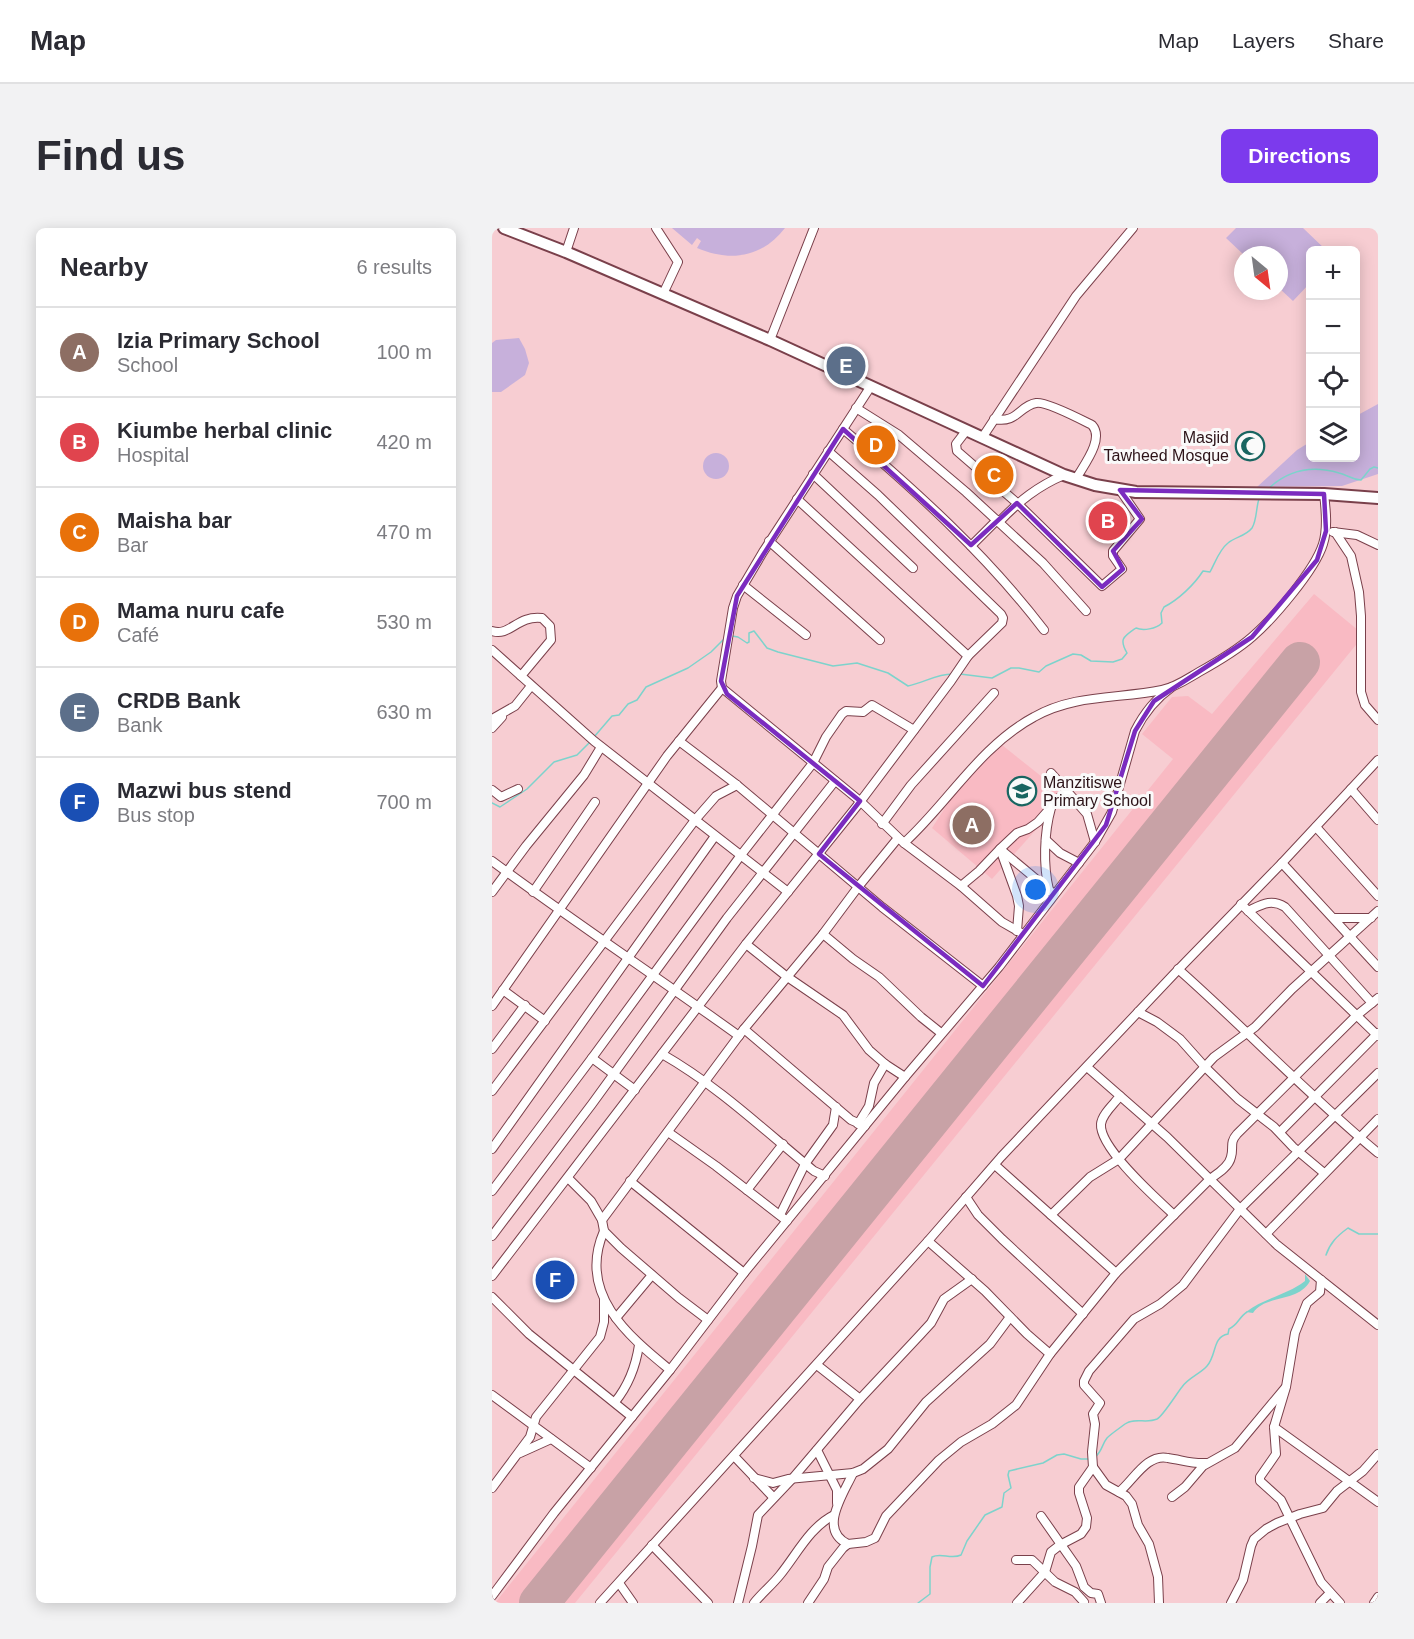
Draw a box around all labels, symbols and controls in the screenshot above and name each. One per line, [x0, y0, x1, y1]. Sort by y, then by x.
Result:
text: Map [30, 25, 86, 56]
text: Map [1158, 29, 1199, 52]
text: Layers [1232, 29, 1295, 52]
text: Share [1328, 29, 1384, 52]
button: Directions [1221, 129, 1378, 183]
text: Find us [36, 132, 185, 179]
north arrow [1234, 246, 1288, 300]
map controls [1306, 246, 1360, 462]
button: + [1306, 246, 1360, 300]
text: Nearby [60, 252, 148, 282]
text: 6 results [356, 256, 432, 278]
button: − [1306, 300, 1360, 354]
text: Izia Primary School [117, 328, 320, 353]
text: A [72, 341, 87, 363]
text: 100 m [376, 341, 432, 363]
pin: E [826, 344, 866, 388]
text: School [117, 354, 178, 376]
button: locate [1306, 354, 1360, 408]
button: layers [1306, 408, 1360, 462]
text: Kiumbe herbal clinic [117, 418, 332, 443]
pin: D [856, 422, 896, 468]
place label: Masjid Tawheed Mosque [1104, 429, 1229, 464]
mosque icon: Masjid Tawheed Mosque [1234, 430, 1266, 462]
text: B [72, 431, 87, 453]
text: 420 m [376, 431, 432, 453]
text: Hospital [117, 444, 189, 466]
pin: C [974, 452, 1014, 498]
pin: B [1088, 498, 1128, 544]
text: Maisha bar [117, 508, 232, 533]
text: C [72, 521, 87, 543]
text: 470 m [376, 521, 432, 543]
text: Bar [117, 534, 148, 556]
text: Mama nuru cafe [117, 598, 285, 623]
text: D [72, 611, 87, 633]
text: 530 m [376, 611, 432, 633]
text: Café [117, 624, 159, 646]
text: CRDB Bank [117, 688, 240, 713]
text: E [73, 701, 86, 723]
text: 630 m [376, 701, 432, 723]
text: Bank [117, 714, 163, 736]
place label: Manzitiswe Primary School [1043, 774, 1151, 809]
school or university icon: Manzitiswe Primary School [1006, 775, 1038, 807]
text: Mazwi bus stend [117, 778, 292, 803]
text: F [73, 791, 86, 813]
text: 700 m [376, 791, 432, 813]
pin: A [952, 802, 992, 848]
text: Bus stop [117, 804, 195, 826]
your location [1021, 875, 1050, 904]
pin: F [536, 1258, 574, 1302]

